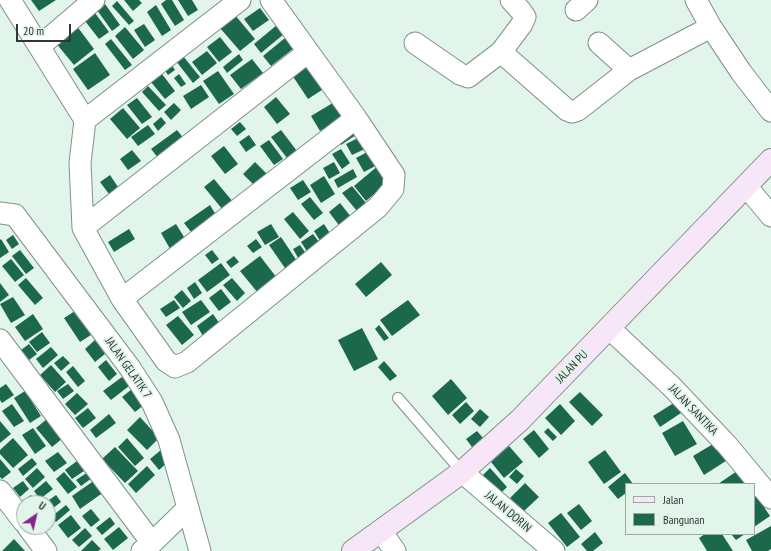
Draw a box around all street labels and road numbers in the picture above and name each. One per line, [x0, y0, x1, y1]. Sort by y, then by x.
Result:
street label: JALAN GELATIK 7 [102, 335, 154, 401]
street label: JALAN PU [553, 348, 591, 386]
street label: JALAN SANTIKA [665, 382, 721, 438]
street label: JALAN DORIN [482, 488, 534, 536]

